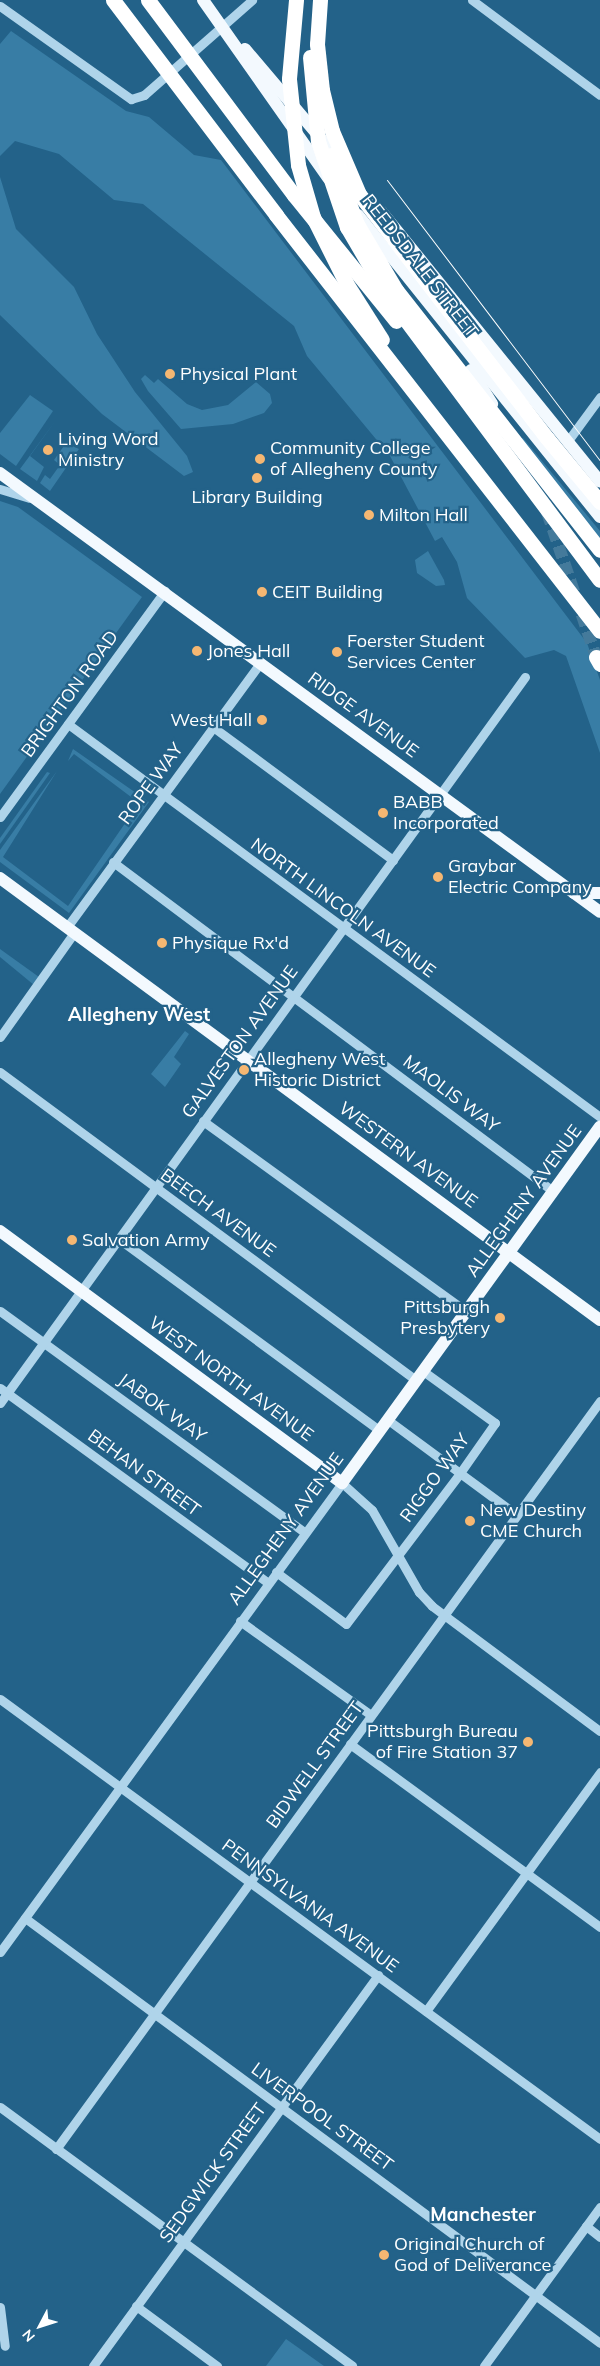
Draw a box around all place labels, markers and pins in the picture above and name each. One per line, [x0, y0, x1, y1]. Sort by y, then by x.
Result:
place label: Physical Plant [180, 363, 297, 385]
marker: Physical Plant [164, 368, 176, 380]
place label: Living Word Ministry [58, 429, 158, 472]
place label: Community College of Allegheny County [270, 438, 437, 480]
marker: Living Word Ministry [42, 444, 54, 456]
marker: Community College of Allegheny County [254, 453, 266, 465]
marker: Library Building [251, 472, 263, 484]
place label: Library Building [191, 486, 323, 508]
place label: Milton Hall [379, 504, 468, 526]
marker: Milton Hall [363, 509, 375, 521]
place label: CEIT Building [272, 581, 383, 603]
marker: CEIT Building [256, 586, 268, 598]
place label: Foerster Student Services Center [347, 631, 485, 674]
place label: Jones Hall [207, 640, 290, 662]
marker: Jones Hall [191, 645, 203, 657]
marker: Foerster Student Services Center [331, 646, 343, 658]
place label: West Hall [170, 709, 252, 731]
marker: West Hall [256, 714, 268, 726]
place label: BABB Incorporated [393, 792, 499, 834]
marker: BABB Incorporated [377, 807, 389, 819]
place label: Graybar Electric Company [448, 856, 592, 899]
marker: Graybar Electric Company [432, 871, 444, 883]
place label: Physique Rx'd [172, 932, 289, 954]
marker: Physique Rx'd [156, 937, 168, 949]
place label: Allegheny West Historic District [254, 1049, 385, 1092]
marker: Allegheny West Historic District [238, 1064, 250, 1076]
place label: Salvation Army [82, 1229, 210, 1251]
marker: Salvation Army [66, 1234, 78, 1246]
place label: Pittsburgh Presbytery [400, 1297, 490, 1340]
marker: Pittsburgh Presbytery [494, 1312, 506, 1324]
place label: New Destiny CME Church [480, 1500, 586, 1542]
marker: New Destiny CME Church [464, 1515, 476, 1527]
place label: Pittsburgh Bureau of Fire Station 37 [367, 1721, 518, 1764]
marker: Pittsburgh Bureau of Fire Station 37 [522, 1736, 534, 1748]
place label: Original Church of God of Deliverance [394, 2234, 551, 2276]
marker: Original Church of God of Deliverance [378, 2249, 390, 2261]

